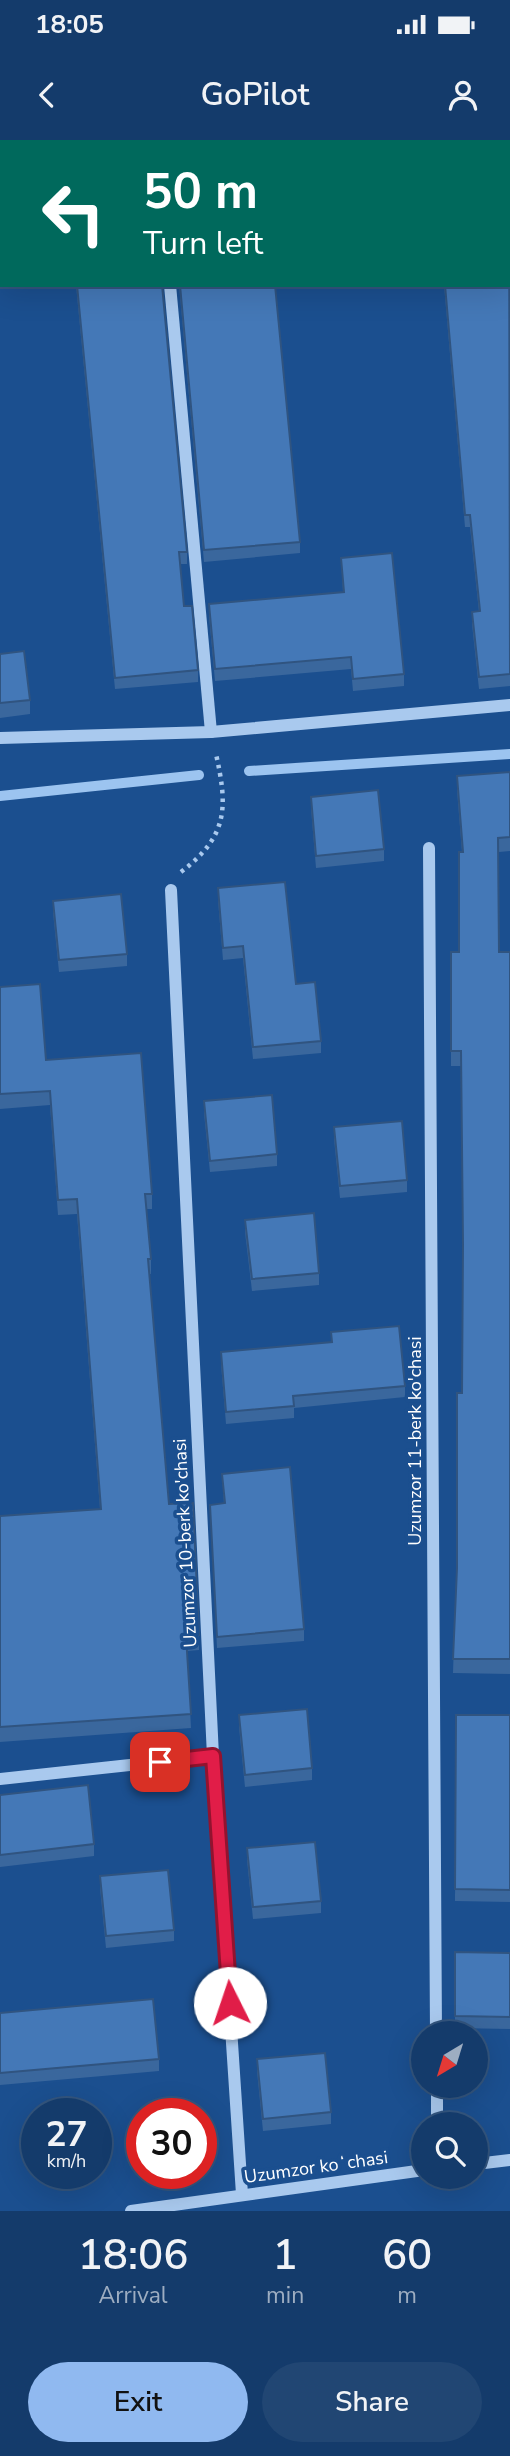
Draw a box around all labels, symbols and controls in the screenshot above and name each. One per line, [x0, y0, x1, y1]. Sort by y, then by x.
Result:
text: 18:05 [35, 7, 104, 42]
text: GoPilot [200, 73, 310, 116]
icon: back [28, 76, 66, 114]
icon: person [444, 76, 482, 114]
text: 50 m [143, 158, 258, 225]
icon: left [28, 168, 119, 259]
text: Turn left [143, 222, 263, 265]
street label: Uzumzor 11-berk ko'chasi [403, 1336, 427, 1546]
street label: Uzumzor 10-berk ko'chasi [168, 1438, 202, 1648]
pin [130, 1732, 190, 1792]
icon: arrive [141, 1743, 179, 1781]
position arrow [193, 1966, 267, 2040]
north arrow [411, 2021, 488, 2098]
map controls [411, 2021, 488, 2189]
speed limit sign: 30 [126, 2098, 217, 2189]
text: 27 [45, 2111, 88, 2158]
button: search [411, 2112, 488, 2189]
street label: Uzumzor koʻchasi [243, 2145, 389, 2189]
text: km/h [47, 2149, 86, 2173]
text: 18:06 [78, 2227, 188, 2284]
text: 1 [273, 2227, 298, 2284]
text: 60 [382, 2227, 432, 2284]
text: Arrival [98, 2280, 168, 2311]
text: min [266, 2280, 304, 2311]
text: m [397, 2280, 417, 2311]
button: Exit [28, 2362, 248, 2442]
button: Share [262, 2362, 482, 2442]

